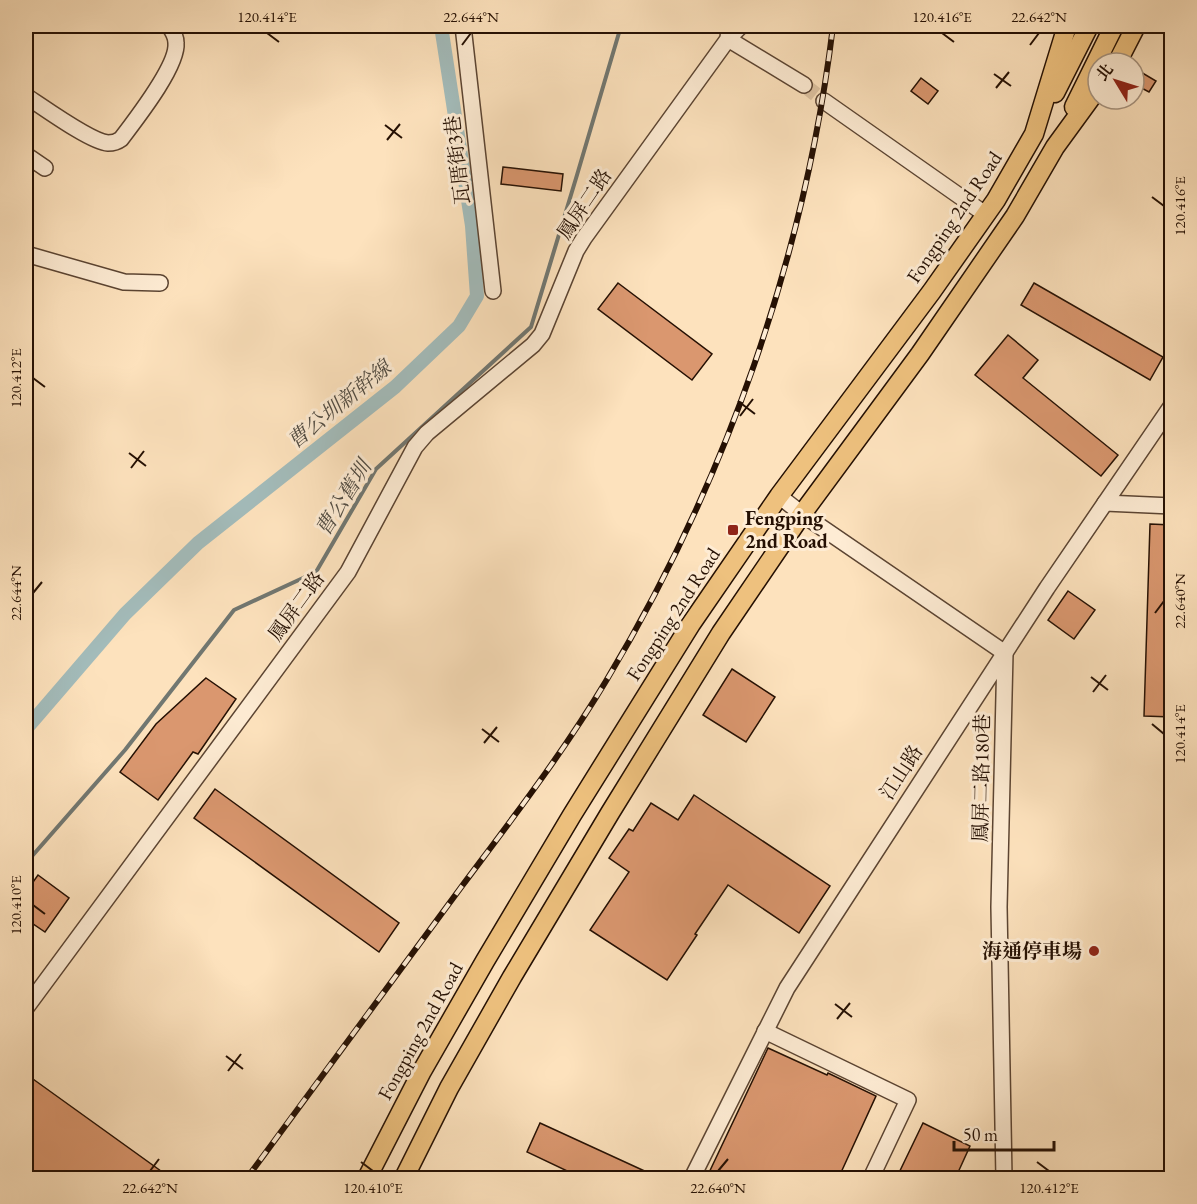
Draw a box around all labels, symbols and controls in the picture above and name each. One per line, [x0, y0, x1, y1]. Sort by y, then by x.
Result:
text: 120.414°E [237, 7, 297, 26]
text: 22.644°N [443, 7, 499, 26]
text: 120.416°E [912, 7, 972, 26]
text: 22.642°N [1011, 7, 1067, 26]
north arrow [1086, 51, 1146, 111]
text: 北 [1091, 59, 1118, 85]
street label: 瓦厝街3巷 [439, 114, 475, 206]
street label: Fongping 2nd Road [900, 145, 1008, 288]
street label: 鳳屏二路 [551, 164, 617, 244]
text: 120.416°E [1170, 176, 1189, 236]
text: 120.412°E [6, 348, 25, 408]
water label: 曹公圳新幹線 [282, 353, 398, 454]
water label: 曹公舊圳 [309, 453, 378, 541]
place label: Fengping 2nd Road [745, 505, 828, 554]
marker: Fengping 2nd Road [726, 523, 740, 537]
street label: Fongping 2nd Road [620, 542, 726, 685]
text: 22.644°N [6, 565, 25, 621]
street label: 鳳屏二路 [262, 566, 330, 646]
text: 22.640°N [1170, 573, 1189, 629]
text: 120.414°E [1170, 704, 1189, 764]
street label: 鳳屏二路180巷 [967, 713, 995, 843]
street label: 江山路 [874, 740, 928, 804]
text: 120.410°E [6, 875, 25, 935]
place label: 海通停車場 [982, 938, 1082, 964]
marker: 海通停車場 [1087, 944, 1101, 958]
street label: Fongping 2nd Road [371, 957, 469, 1104]
scale bar [954, 1114, 1054, 1152]
text: 50 m [963, 1123, 998, 1146]
text: 22.642°N [122, 1178, 178, 1197]
text: 120.410°E [343, 1178, 403, 1197]
text: 22.640°N [690, 1178, 746, 1197]
text: 120.412°E [1019, 1178, 1079, 1197]

